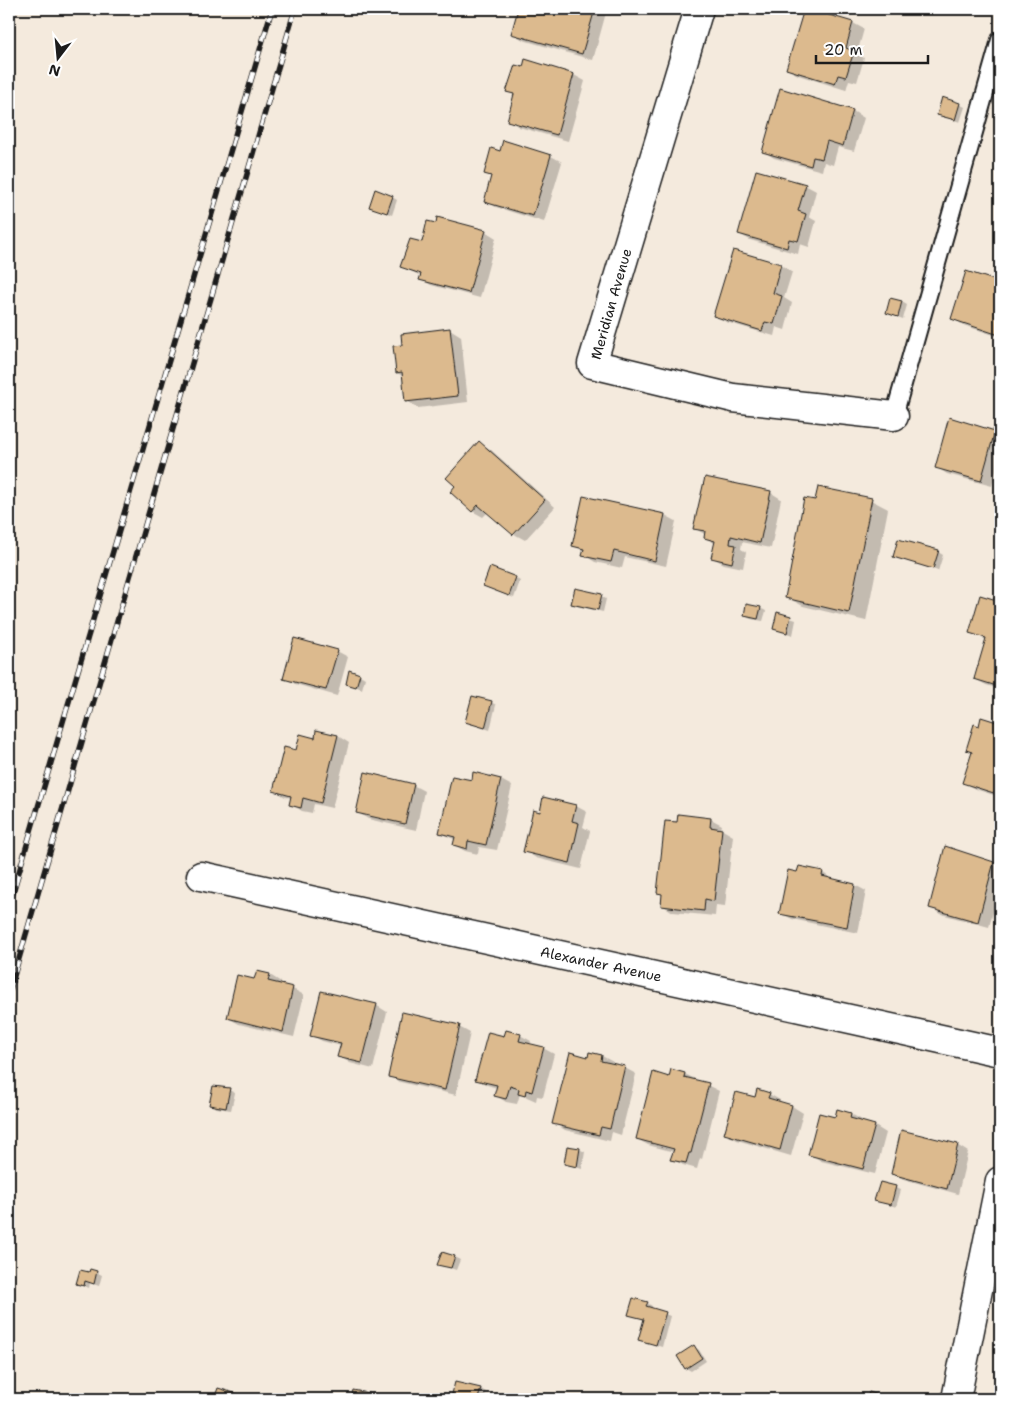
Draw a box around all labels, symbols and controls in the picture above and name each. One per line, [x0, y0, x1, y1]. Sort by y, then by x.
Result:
north arrow [32, 32, 82, 82]
scale bar [816, 32, 929, 64]
text: 20 m [824, 40, 863, 60]
text: N [47, 60, 62, 81]
street label: Meridian Avenue [587, 246, 636, 362]
street label: Alexander Avenue [539, 942, 663, 986]

